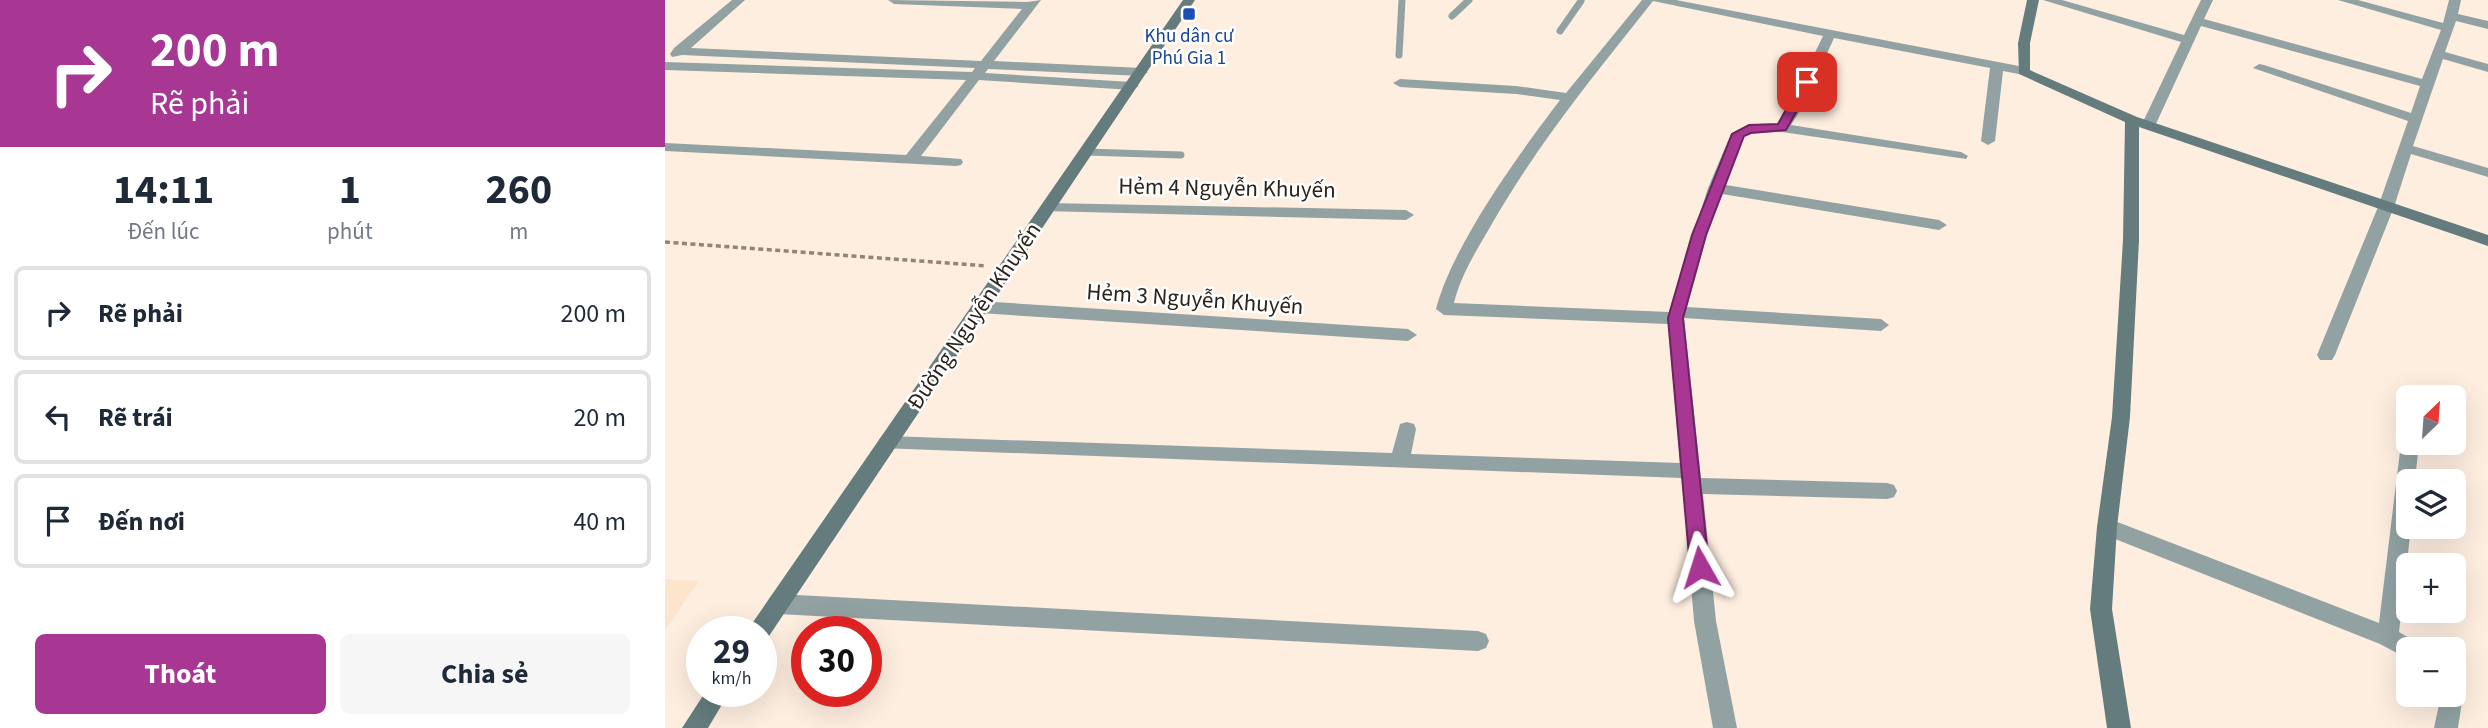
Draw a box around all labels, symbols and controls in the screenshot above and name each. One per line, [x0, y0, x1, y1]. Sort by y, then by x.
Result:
marker: Khu dân cư Phú Gia 1 [1181, 6, 1197, 22]
text: 200 m [150, 16, 279, 86]
place label: Khu dân cư Phú Gia 1 [1145, 23, 1234, 72]
icon: right [35, 28, 126, 119]
pin [1777, 52, 1837, 112]
icon: arrive [1788, 63, 1826, 101]
text: Rẽ phải [150, 81, 249, 127]
text: 14:11 [113, 160, 214, 220]
text: 1 [339, 160, 361, 220]
text: 260 [486, 160, 552, 220]
street label: Hẻm 4 Nguyễn Khuyến [1118, 170, 1336, 206]
text: Đến lúc [128, 215, 200, 248]
text: phút [327, 215, 373, 248]
text: m [509, 215, 528, 248]
street label: Đường Nguyễn Khuyến [899, 216, 1049, 416]
street label: Hẻm 3 Nguyễn Khuyến [1085, 275, 1305, 323]
icon: right [39, 294, 77, 332]
text: Rẽ phải [98, 295, 183, 332]
text: 200 m [560, 295, 626, 332]
north arrow [2396, 385, 2466, 455]
map controls [2396, 385, 2466, 707]
icon: left [39, 398, 77, 436]
text: Rẽ trái [98, 399, 173, 436]
text: 20 m [573, 399, 626, 436]
button: layers [2396, 469, 2466, 539]
icon: arrive [39, 502, 77, 540]
text: Đến nơi [98, 503, 185, 540]
text: 40 m [573, 503, 626, 540]
position arrow [1663, 530, 1737, 604]
button: + [2396, 553, 2466, 623]
speed limit sign: 30 [791, 616, 882, 707]
text: 29 [713, 627, 750, 677]
button: Thoát [35, 634, 326, 714]
button: Chia sẻ [340, 634, 630, 714]
button: − [2396, 637, 2466, 707]
text: km/h [712, 666, 751, 691]

